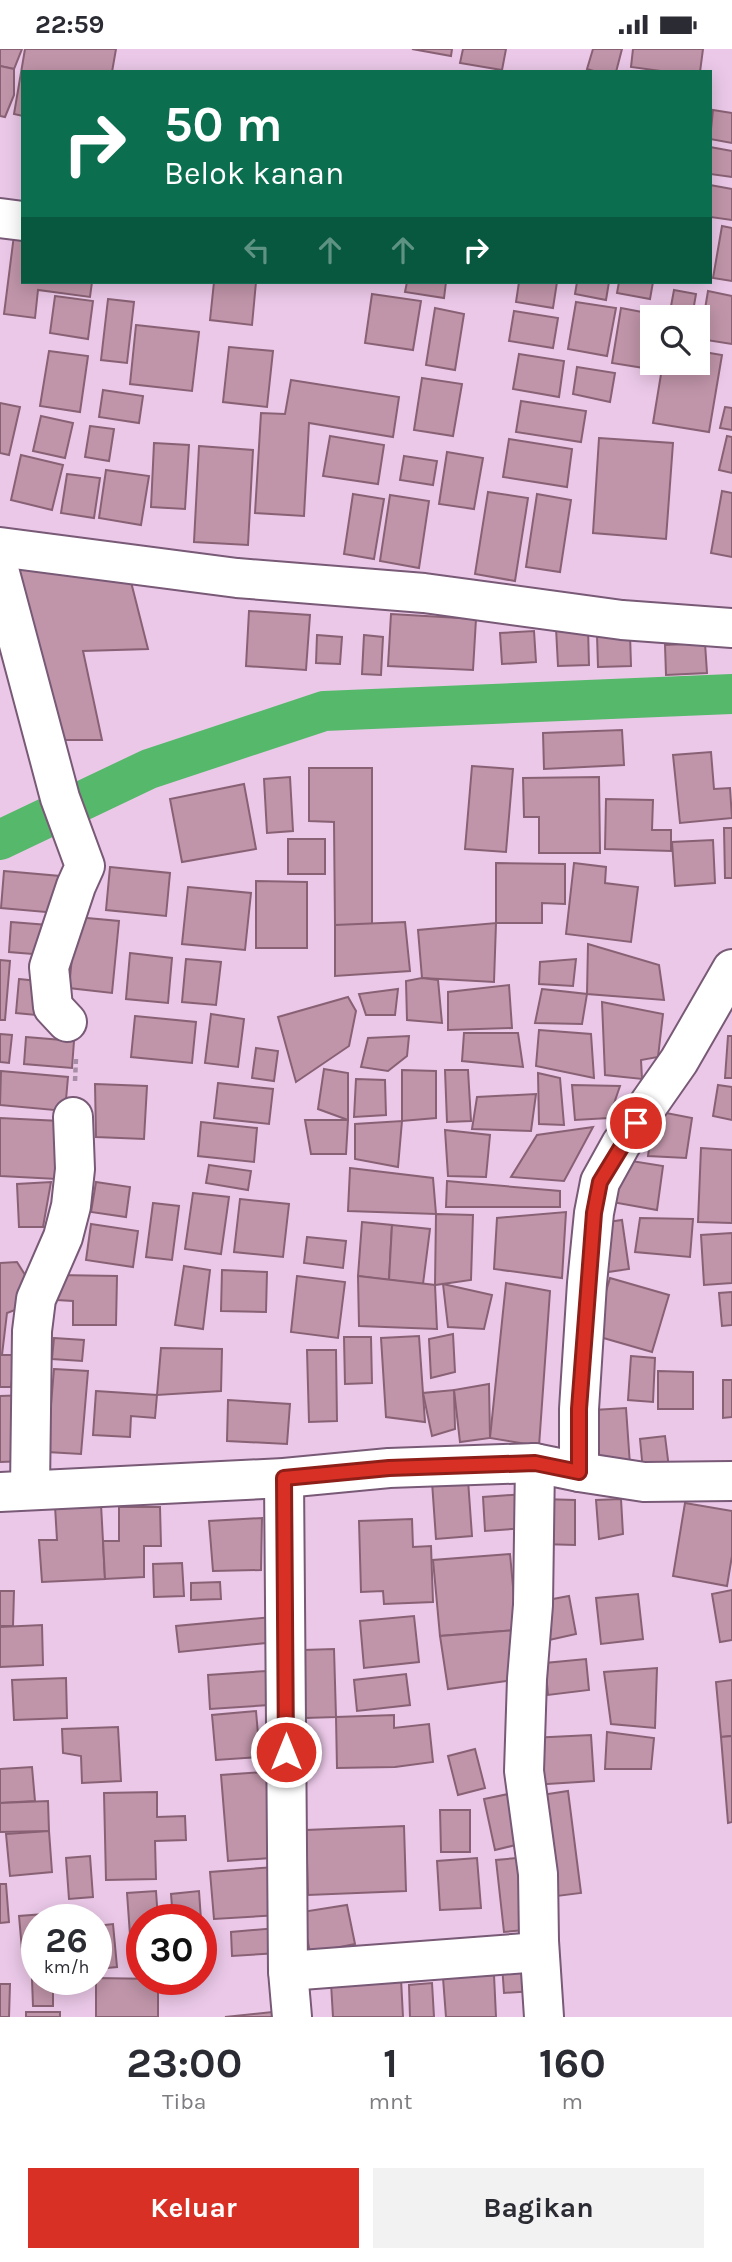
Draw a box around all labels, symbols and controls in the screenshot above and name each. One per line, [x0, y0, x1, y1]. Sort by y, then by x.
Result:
text: 22:59 [35, 9, 104, 40]
text: 50 m [164, 96, 282, 153]
icon: right [49, 98, 140, 189]
text: Belok kanan [164, 155, 344, 192]
icon: left [238, 231, 276, 269]
icon: ahead [311, 231, 349, 269]
icon: ahead [384, 231, 422, 269]
icon: right [457, 231, 495, 269]
map controls [640, 305, 710, 375]
button: search [640, 305, 710, 375]
pin [606, 1093, 666, 1153]
icon: arrive [617, 1104, 655, 1142]
position arrow [249, 1715, 323, 1789]
speed limit sign: 30 [126, 1904, 217, 1995]
text: 26 [45, 1920, 88, 1961]
text: km/h [44, 1956, 89, 1978]
text: 23:00 [126, 2038, 242, 2088]
text: 1 [383, 2038, 398, 2088]
text: 160 [539, 2038, 606, 2088]
text: Tiba [162, 2088, 207, 2115]
text: mnt [368, 2088, 412, 2115]
text: m [561, 2088, 583, 2115]
button: Keluar [28, 2168, 359, 2248]
button: Bagikan [373, 2168, 704, 2248]

